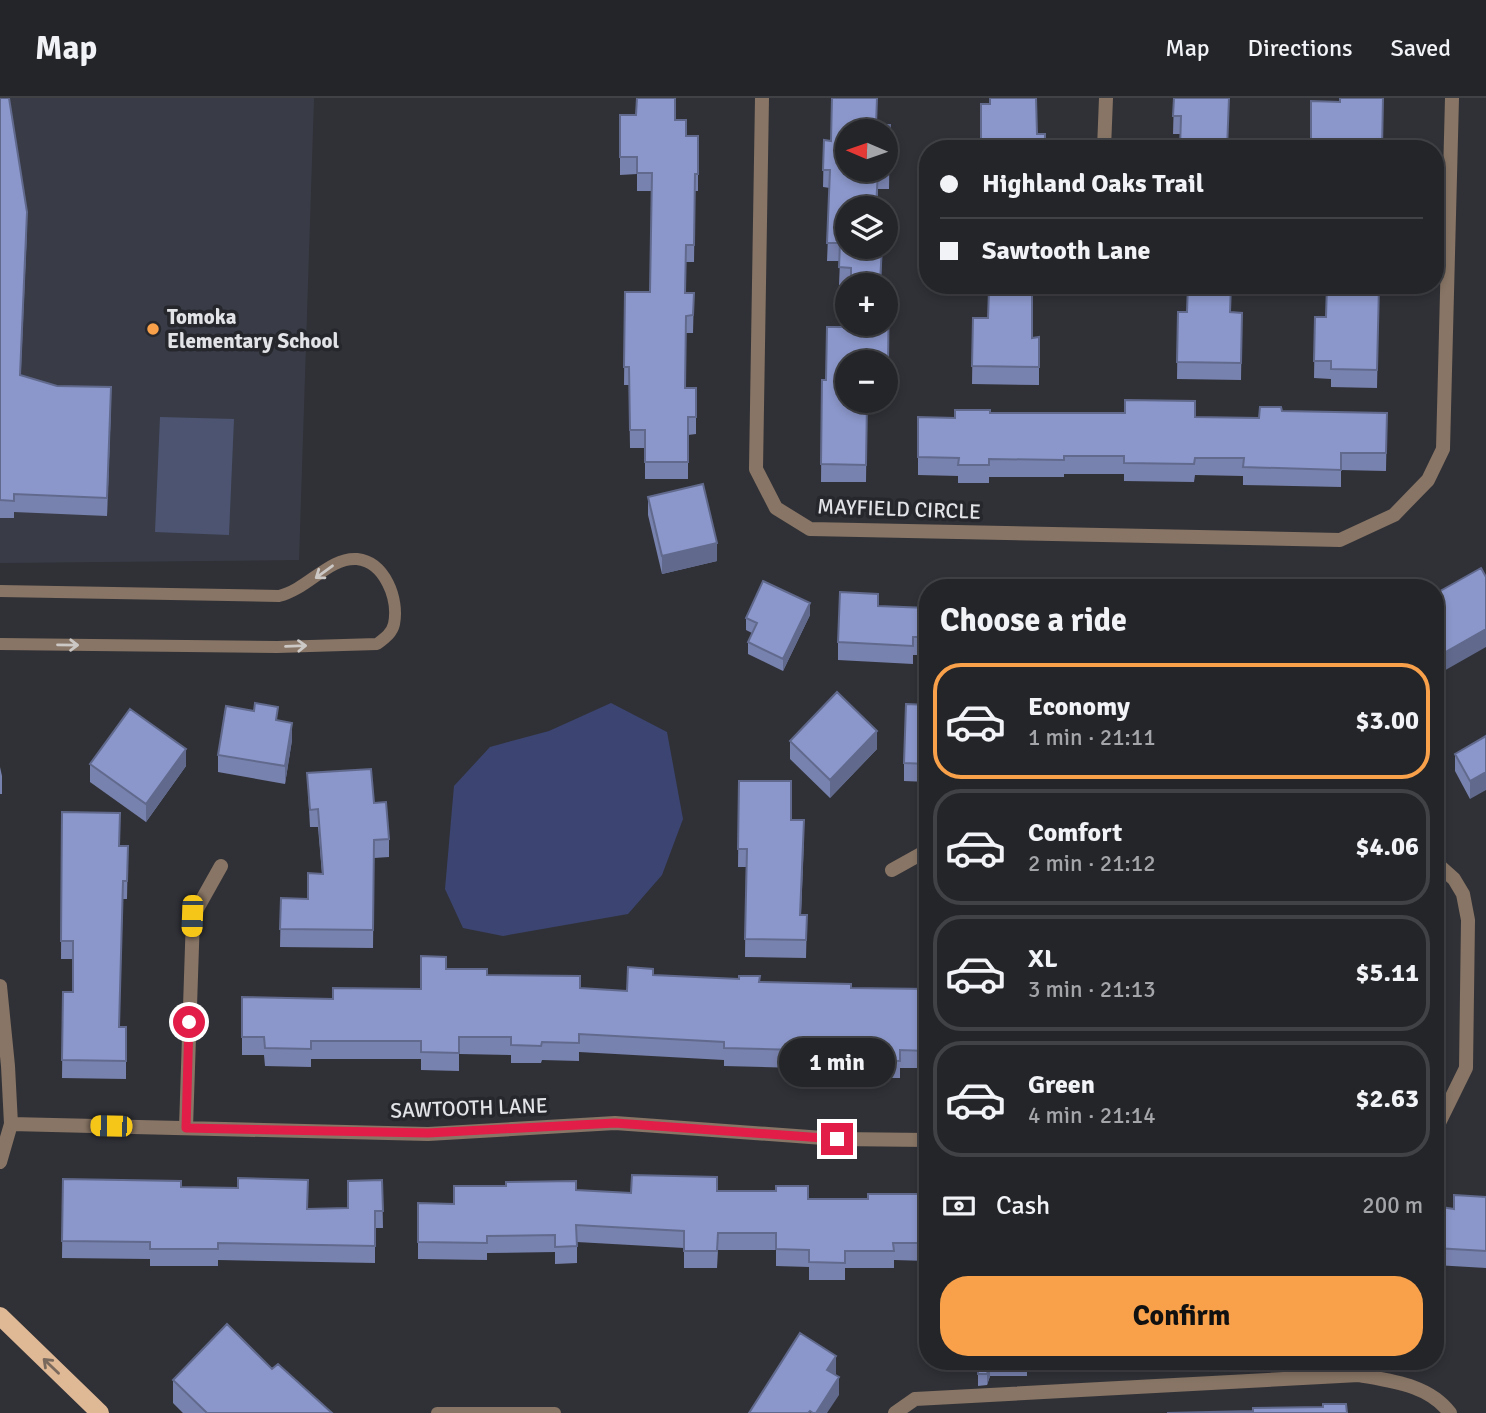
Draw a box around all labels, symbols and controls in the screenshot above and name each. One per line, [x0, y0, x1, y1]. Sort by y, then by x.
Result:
text: Map [35, 28, 97, 69]
text: Map [1165, 33, 1210, 63]
text: Directions [1248, 33, 1353, 63]
text: Saved [1391, 33, 1451, 63]
north arrow [835, 119, 898, 182]
map controls [835, 119, 898, 413]
text: Highland Oaks Trail [982, 168, 1204, 200]
button: layers [835, 196, 898, 259]
text: Sawtooth Lane [982, 235, 1151, 267]
button: + [835, 273, 898, 336]
place label: Tomoka Elementary School [167, 304, 339, 354]
marker: Tomoka Elementary School [145, 321, 161, 337]
button: − [835, 350, 898, 413]
street label: MAYFIELD CIRCLE [817, 493, 981, 525]
one-way arrow [314, 564, 333, 579]
text: Choose a ride [940, 601, 1127, 640]
one-way arrow [56, 638, 79, 652]
one-way arrow [284, 639, 307, 653]
icon: car [944, 690, 1007, 753]
text: Economy [1028, 691, 1130, 723]
text: $3.00 [1355, 705, 1419, 737]
text: 1 min · 21:11 [1028, 723, 1156, 752]
icon: car [944, 816, 1007, 879]
text: Comfort [1028, 817, 1122, 849]
text: $4.06 [1355, 831, 1419, 863]
text: 2 min · 21:12 [1028, 849, 1156, 878]
car [181, 895, 204, 937]
icon: car [944, 942, 1007, 1005]
text: XL [1028, 943, 1058, 975]
text: $5.11 [1355, 957, 1419, 989]
text: 3 min · 21:13 [1028, 975, 1156, 1004]
route start [173, 1006, 205, 1038]
callout: 1 min [779, 1038, 895, 1086]
text: 1 min [809, 1048, 865, 1077]
icon: car [944, 1068, 1007, 1131]
text: Green [1028, 1069, 1095, 1101]
text: $2.63 [1355, 1083, 1419, 1115]
street label: SAWTOOTH LANE [390, 1092, 548, 1124]
text: 4 min · 21:14 [1028, 1101, 1156, 1130]
car [90, 1115, 133, 1137]
route end [821, 1123, 853, 1155]
icon: cash [940, 1187, 978, 1225]
text: Cash [996, 1190, 1050, 1222]
text: 200 m [1362, 1191, 1423, 1220]
button: Confirm [940, 1276, 1423, 1356]
one-way arrow [43, 1357, 60, 1374]

